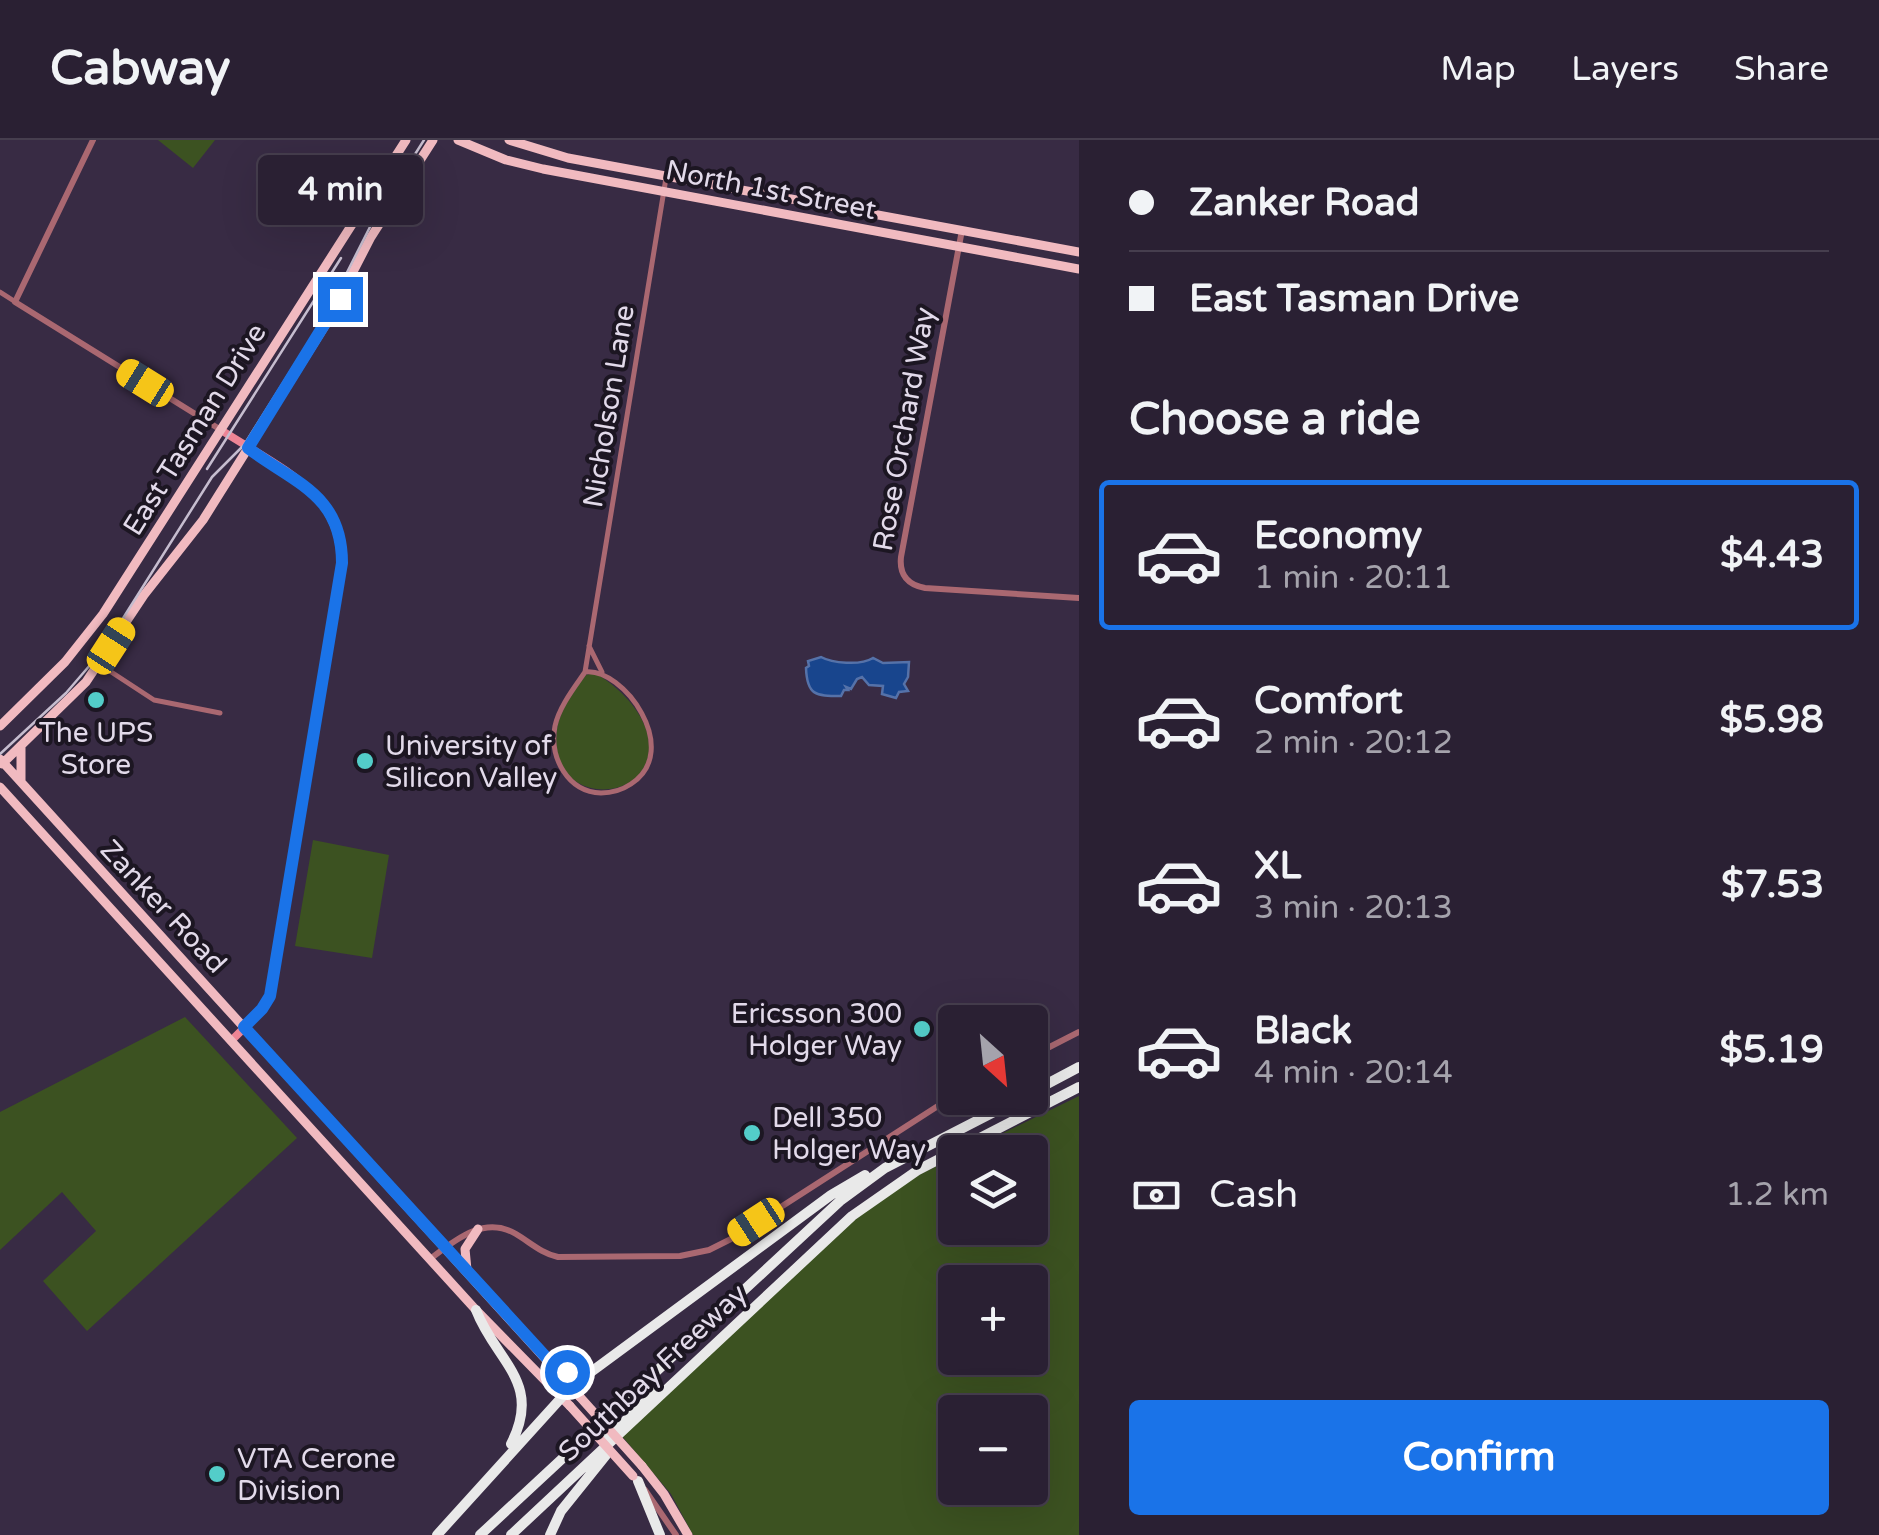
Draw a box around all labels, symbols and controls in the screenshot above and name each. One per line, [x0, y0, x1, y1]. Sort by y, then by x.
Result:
text: Cabway [50, 40, 230, 98]
text: Map [1440, 48, 1516, 90]
text: Layers [1571, 48, 1679, 90]
text: Share [1734, 48, 1829, 90]
street label: North 1st Street [663, 153, 879, 227]
callout: 4 min [258, 154, 422, 224]
text: 4 min [298, 171, 383, 209]
text: Zanker Road [1189, 180, 1420, 226]
text: East Tasman Drive [1189, 276, 1519, 322]
route end [318, 277, 363, 322]
street label: Nicholson Lane [576, 302, 642, 510]
street label: Rose Orchard Way [866, 305, 942, 554]
street label: East Tasman Drive [116, 317, 274, 542]
car [112, 354, 178, 412]
text: Choose a ride [1129, 393, 1420, 447]
icon: car [1134, 510, 1224, 600]
text: Economy [1254, 513, 1422, 559]
text: $4.43 [1720, 532, 1824, 578]
text: 1 min · 20:11 [1254, 559, 1453, 597]
car [82, 613, 140, 679]
icon: car [1134, 675, 1224, 765]
text: Comfort [1254, 678, 1403, 724]
marker: The UPS Store [85, 689, 107, 711]
text: $5.98 [1719, 697, 1824, 743]
place label: The UPS Store [39, 716, 153, 782]
text: 2 min · 20:12 [1254, 724, 1453, 762]
place label: University of Silicon Valley [385, 729, 557, 795]
marker: University of Silicon Valley [354, 750, 376, 772]
street label: Zanker Road [93, 833, 234, 980]
icon: car [1134, 840, 1224, 930]
text: XL [1254, 843, 1301, 889]
text: $7.53 [1721, 862, 1824, 908]
text: 3 min · 20:13 [1254, 889, 1453, 927]
place label: Ericsson 300 Holger Way [731, 997, 902, 1063]
north arrow [938, 1005, 1048, 1115]
map controls [938, 1005, 1048, 1505]
icon: car [1134, 1005, 1224, 1095]
text: Black [1254, 1008, 1352, 1054]
marker: Ericsson 300 Holger Way [911, 1018, 933, 1040]
text: $5.19 [1719, 1027, 1824, 1073]
text: 4 min · 20:14 [1254, 1054, 1453, 1092]
place label: Dell 350 Holger Way [772, 1101, 926, 1167]
marker: Dell 350 Holger Way [741, 1122, 763, 1144]
button: layers [938, 1135, 1048, 1245]
icon: cash [1129, 1168, 1184, 1223]
text: Cash [1209, 1172, 1298, 1218]
text: 1.2 km [1725, 1176, 1829, 1214]
car [723, 1193, 789, 1251]
button: + [938, 1265, 1048, 1375]
street label: Southbay Freeway [551, 1277, 754, 1469]
route start [545, 1350, 590, 1395]
button: − [938, 1395, 1048, 1505]
button: Confirm [1129, 1400, 1829, 1515]
place label: VTA Cerone Division [237, 1442, 396, 1508]
marker: VTA Cerone Division [206, 1463, 228, 1485]

